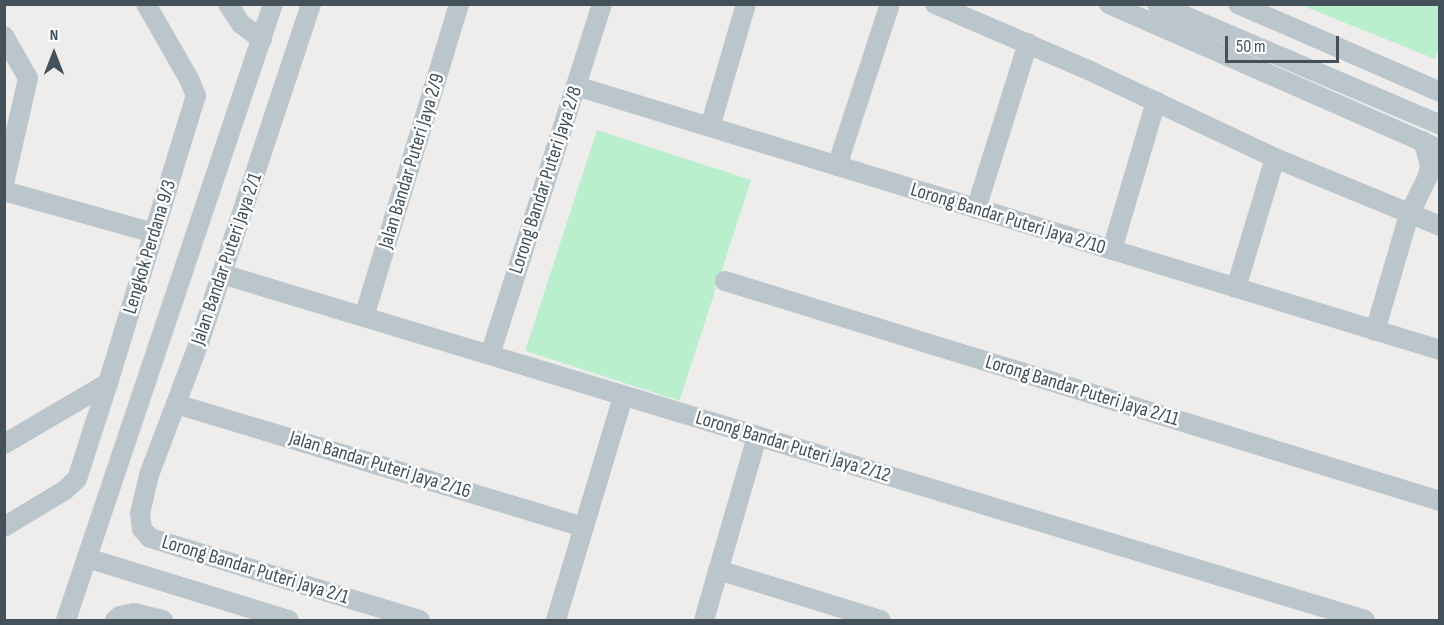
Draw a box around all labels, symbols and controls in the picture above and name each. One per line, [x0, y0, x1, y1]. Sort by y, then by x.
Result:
north arrow [24, 24, 84, 84]
scale bar [1228, 24, 1342, 62]
text: N [50, 26, 58, 45]
text: 50 m [1236, 36, 1266, 57]
street label: Jalan Bandar Puteri Jaya 2/9 [374, 71, 450, 251]
street label: Lorong Bandar Puteri Jaya 2/8 [504, 83, 588, 277]
street label: Jalan Bandar Puteri Jaya 2/1 [186, 170, 268, 348]
street label: Lengkok Perdana 9/3 [118, 177, 182, 317]
street label: Lorong Bandar Puteri Jaya 2/10 [907, 178, 1109, 260]
street label: Lorong Bandar Puteri Jaya 2/11 [982, 350, 1182, 432]
street label: Lorong Bandar Puteri Jaya 2/12 [693, 406, 893, 488]
street label: Jalan Bandar Puteri Jaya 2/16 [286, 426, 474, 504]
street label: Lorong Bandar Puteri Jaya 2/1 [159, 530, 351, 610]

